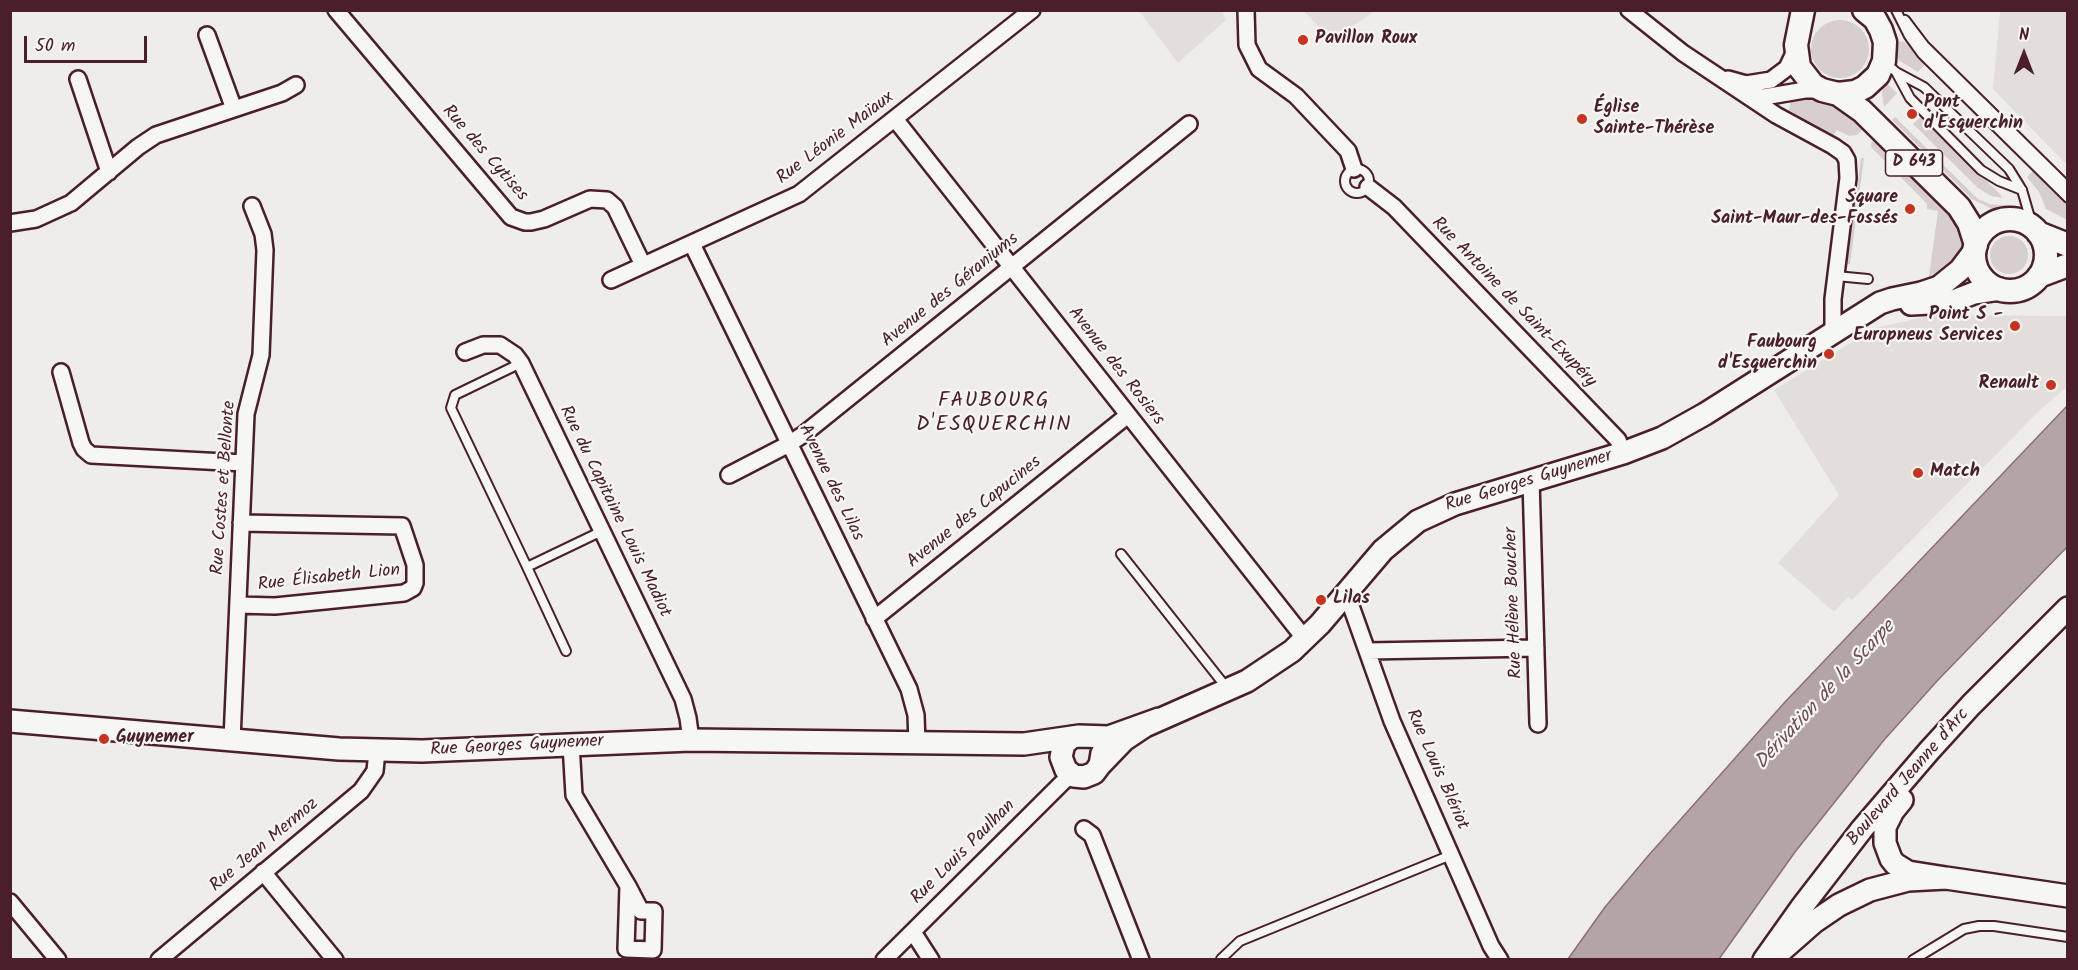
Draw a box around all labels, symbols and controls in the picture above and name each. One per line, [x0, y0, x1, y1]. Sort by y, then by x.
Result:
text: N [2019, 23, 2029, 48]
scale bar [27, 24, 150, 62]
north arrow [1994, 24, 2054, 84]
place label: Pavillon Roux [1315, 29, 1417, 51]
text: 50 m [35, 32, 75, 61]
marker: Pavillon Roux [1296, 33, 1310, 47]
street label: Rue Léonie Maïaux [773, 88, 899, 190]
place label: Pont d'Esquerchin [1924, 93, 2023, 136]
place label: Église Sainte-Thérèse [1594, 98, 1714, 140]
street label: Rue des Cytises [436, 101, 532, 207]
marker: Pont d'Esquerchin [1905, 107, 1919, 121]
marker: Église Sainte-Thérèse [1575, 112, 1589, 126]
road number: D 643 [1886, 150, 1942, 176]
place label: Square Saint-Maur-des-Fossés [1711, 188, 1898, 230]
marker: Square Saint-Maur-des-Fossés [1903, 202, 1917, 216]
street label: Rue Antoine de Saint-Exupéry [1426, 213, 1600, 393]
street label: Avenue des Géraniums [878, 229, 1024, 353]
street label: Avenue des Rosiers [1062, 303, 1168, 431]
place label: Point S - Europneus Services [1854, 305, 2003, 348]
marker: Point S - Europneus Services [2008, 319, 2022, 333]
place label: Faubourg d'Esquerchin [1718, 333, 1817, 376]
marker: Faubourg d'Esquerchin [1822, 347, 1836, 361]
place label: Renault [1979, 374, 2039, 396]
marker: Renault [2044, 378, 2058, 392]
district label: FAUBOURG D'ESQUERCHIN [916, 389, 1072, 439]
street label: Rue Costes et Bellonte [208, 400, 242, 576]
street label: Rue du Capitaine Louis Madiot [553, 403, 675, 621]
street label: Avenue des Lilas [792, 421, 868, 545]
street label: Rue Georges Guynemer [1443, 446, 1615, 518]
street label: Avenue des Capucines [904, 452, 1046, 574]
place label: Match [1930, 462, 1980, 484]
marker: Match [1911, 466, 1925, 480]
street label: Rue Hélène Boucher [1502, 527, 1528, 679]
street label: Rue Élisabeth Lion [257, 561, 401, 597]
place label: Lilas [1333, 589, 1370, 611]
marker: Lilas [1314, 593, 1328, 607]
water label: Dérivation de la Scarpe [1751, 617, 1901, 775]
street label: Boulevard Jeanne d'Arc [1843, 705, 1975, 851]
street label: Rue Louis Blériot [1400, 706, 1472, 834]
place label: Guynemer [116, 728, 194, 750]
marker: Guynemer [97, 732, 111, 746]
street label: Rue Georges Guynemer [430, 732, 604, 762]
street label: Rue Jean Mermoz [206, 794, 324, 898]
street label: Rue Louis Paulhan [907, 796, 1021, 910]

